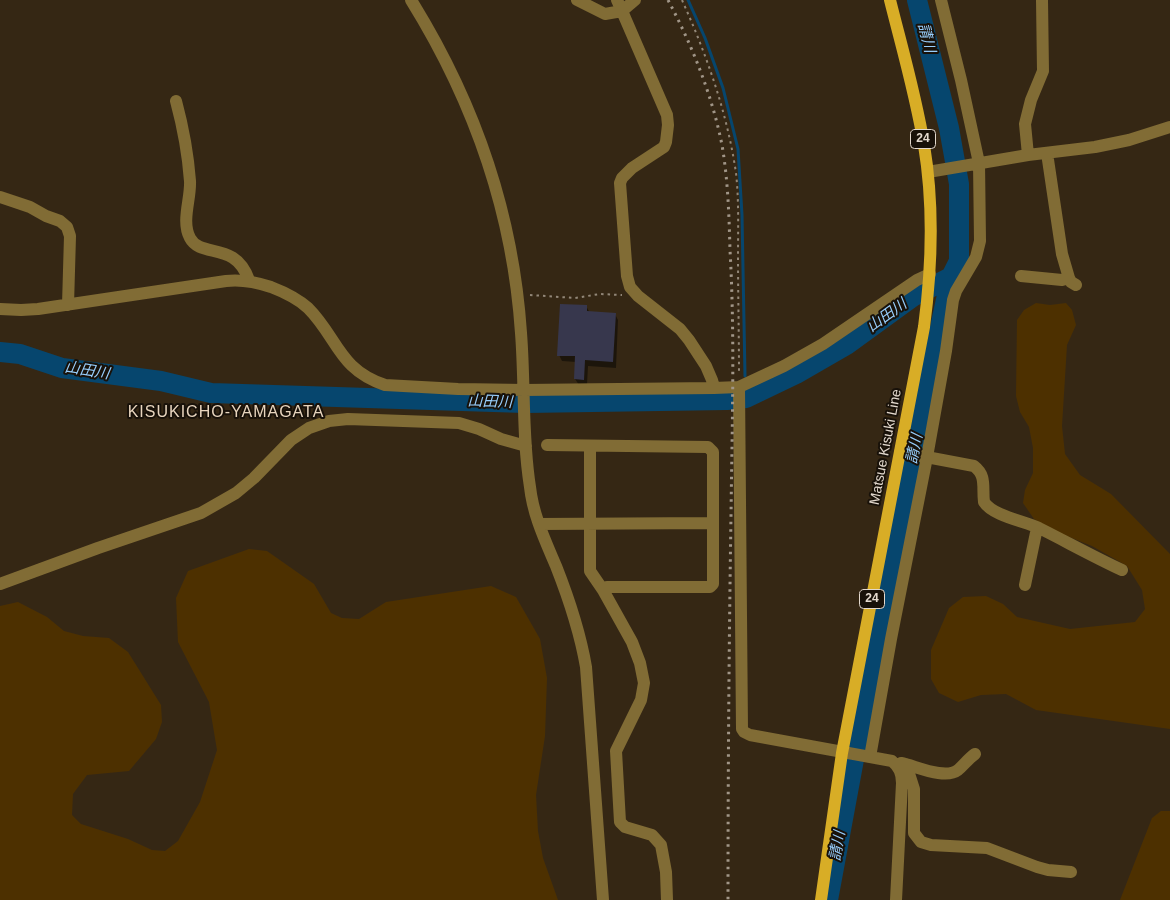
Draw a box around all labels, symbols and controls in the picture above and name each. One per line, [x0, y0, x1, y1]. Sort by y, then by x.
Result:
water label: 請川 [914, 21, 938, 55]
road number: 24 [910, 130, 936, 148]
water label: 山田川 [864, 295, 910, 337]
water label: 山田川 [63, 359, 111, 383]
street label: Matsue Kisuki Line [867, 388, 905, 506]
water label: 山田川 [467, 392, 513, 412]
district label: KISUKICHO-YAMAGATA [125, 403, 327, 423]
water label: 請川 [903, 432, 927, 466]
road number: 24 [860, 590, 884, 608]
water label: 請川 [827, 830, 849, 862]

